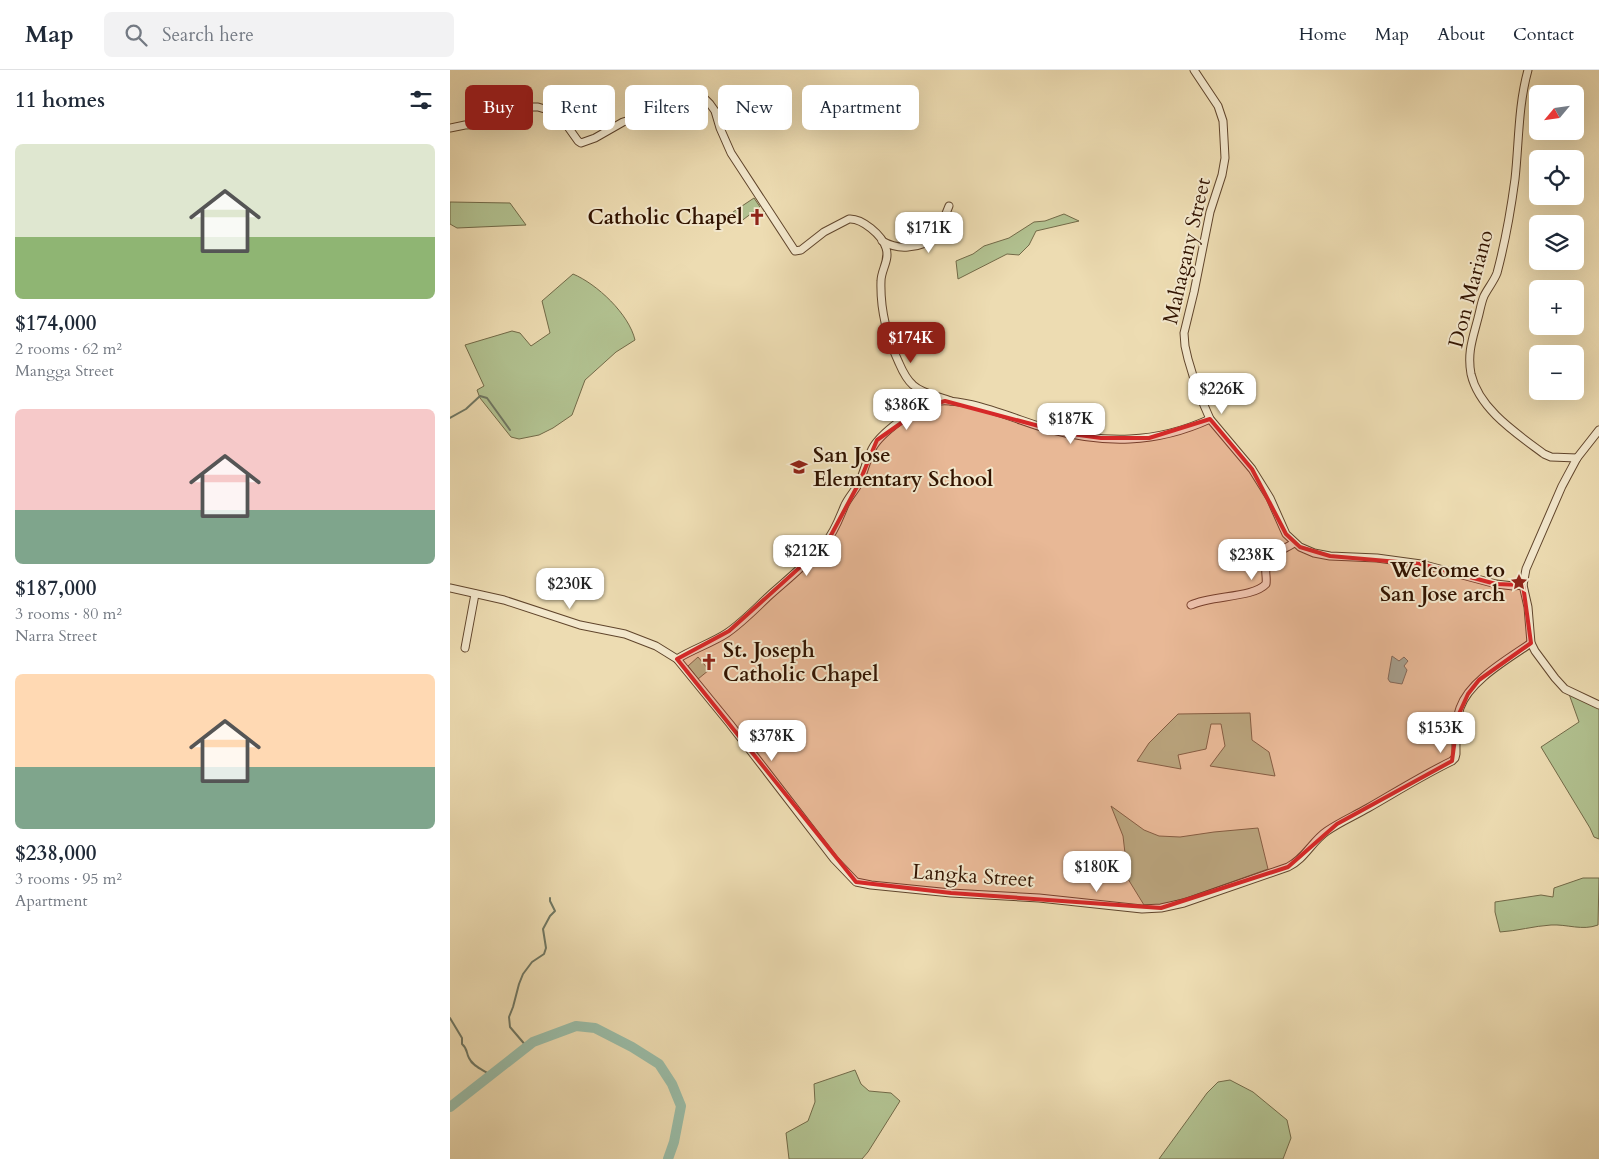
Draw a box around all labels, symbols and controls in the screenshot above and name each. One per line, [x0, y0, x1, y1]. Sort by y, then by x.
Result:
search box [104, 12, 454, 57]
text: Map [25, 18, 74, 51]
icon: search [122, 21, 150, 49]
text: Search here [162, 22, 254, 48]
text: Home [1299, 22, 1347, 47]
text: Map [1375, 22, 1409, 47]
text: About [1437, 22, 1485, 47]
text: Contact [1513, 22, 1574, 47]
chip: Buy [465, 85, 533, 130]
chip: Rent [543, 85, 615, 130]
chip: Filters [625, 85, 708, 130]
chip: New [718, 85, 792, 130]
chip: Apartment [802, 85, 919, 130]
north arrow [1529, 85, 1584, 140]
map controls [1529, 85, 1584, 400]
text: 11 homes [15, 86, 105, 115]
icon: filters [407, 86, 435, 114]
button: locate [1529, 150, 1584, 205]
street label: Mahagany Street [1156, 175, 1218, 327]
icon: home [180, 176, 270, 266]
place label: Catholic Chapel [587, 203, 743, 232]
church icon: Catholic Chapel [747, 207, 767, 227]
pin: $171K [894, 212, 964, 254]
button: layers [1529, 215, 1584, 270]
text: $171K [906, 217, 952, 239]
street label: Don Mariano [1441, 227, 1501, 351]
button: + [1529, 280, 1584, 335]
text: $174,000 [15, 309, 96, 338]
pin: $174K [876, 322, 946, 364]
text: $174K [888, 327, 934, 349]
text: 2 rooms · 62 m² [15, 338, 122, 360]
button: − [1529, 345, 1584, 400]
text: Mangga Street [15, 360, 114, 382]
pin: $226K [1187, 372, 1257, 415]
text: $226K [1199, 378, 1245, 400]
pin: $386K [872, 388, 942, 431]
text: $386K [884, 394, 930, 416]
pin: $187K [1036, 402, 1106, 445]
text: $187K [1048, 408, 1094, 430]
icon: home [180, 441, 270, 531]
place label: San Jose Elementary School [813, 441, 993, 494]
school or university icon: San Jose Elementary School [789, 457, 809, 477]
pin: $212K [772, 534, 842, 577]
pin: $238K [1217, 538, 1287, 581]
text: $212K [784, 540, 830, 562]
text: $238K [1229, 544, 1275, 566]
place label: Welcome to San Jose arch [1380, 556, 1505, 609]
pin: $230K [535, 568, 605, 610]
place icon: Welcome to San Jose arch [1509, 572, 1529, 592]
text: $230K [547, 573, 593, 595]
text: $187,000 [15, 574, 96, 603]
text: 3 rooms · 80 m² [15, 603, 122, 625]
text: Narra Street [15, 625, 97, 647]
place label: St. Joseph Catholic Chapel [723, 636, 879, 689]
church icon: St. Joseph Catholic Chapel [699, 652, 719, 672]
icon: home [180, 706, 270, 796]
pin: $153K [1406, 712, 1476, 754]
text: $153K [1418, 717, 1464, 739]
pin: $378K [737, 720, 807, 762]
text: $378K [749, 725, 795, 747]
text: $238,000 [15, 839, 96, 868]
pin: $180K [1062, 850, 1132, 893]
text: $180K [1074, 856, 1120, 878]
street label: Langka Street [911, 857, 1035, 895]
text: 3 rooms · 95 m² [15, 868, 122, 890]
text: Apartment [15, 890, 88, 912]

